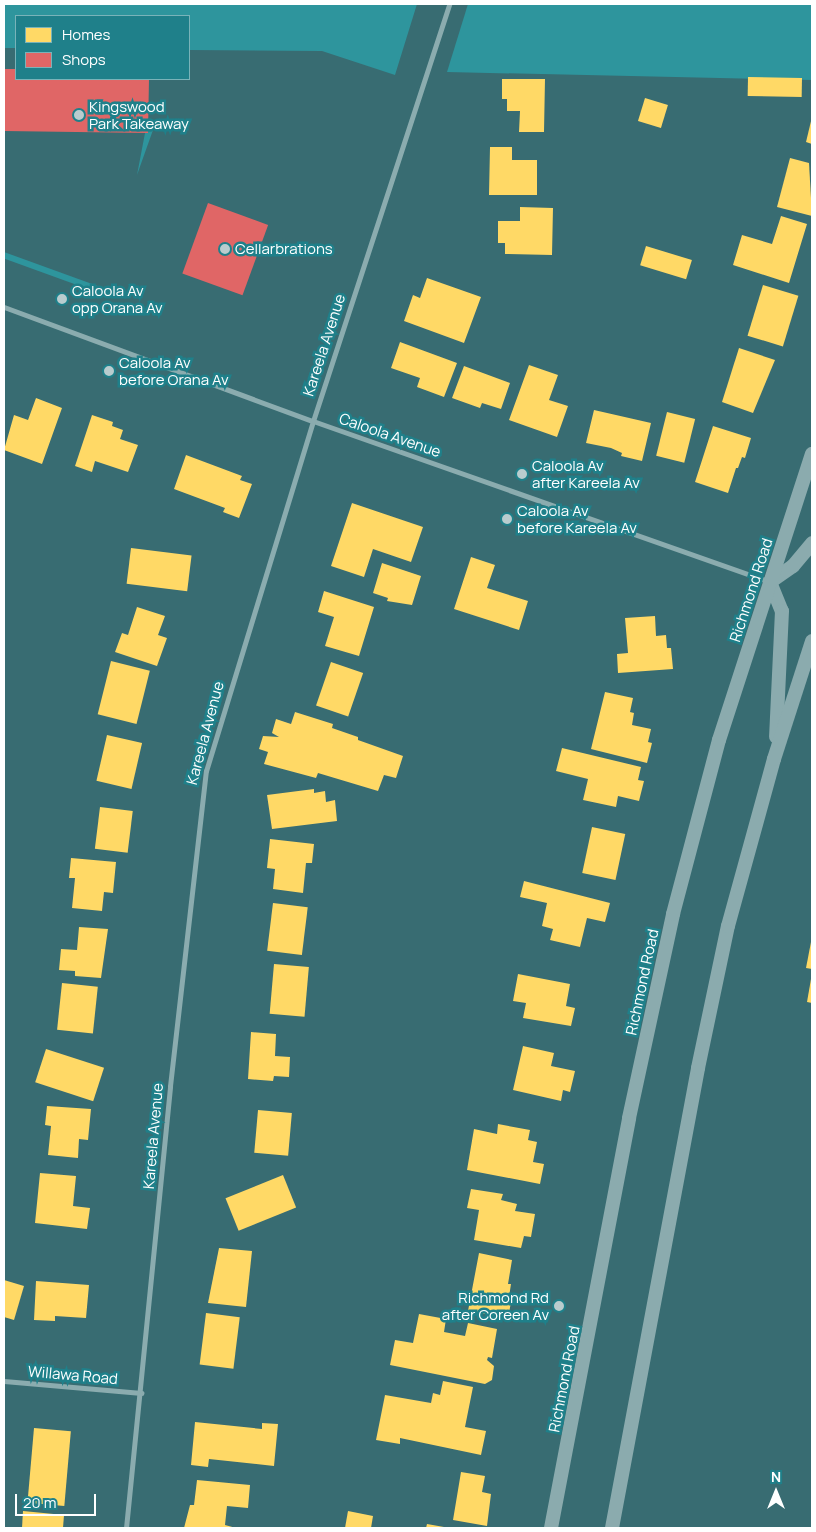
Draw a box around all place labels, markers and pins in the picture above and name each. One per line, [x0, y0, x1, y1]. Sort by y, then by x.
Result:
place label: Kingswood Park Takeaway [89, 97, 189, 132]
marker: Kingswood Park Takeaway [73, 109, 85, 121]
place label: Cellarbrations [235, 240, 333, 258]
marker: Cellarbrations [219, 243, 231, 255]
place label: Caloola Av opp Orana Av [72, 281, 163, 316]
marker: Caloola Av opp Orana Av [56, 293, 68, 305]
place label: Caloola Av before Orana Av [119, 353, 229, 388]
marker: Caloola Av before Orana Av [103, 365, 115, 377]
place label: Caloola Av after Kareela Av [532, 456, 640, 491]
marker: Caloola Av after Kareela Av [516, 468, 528, 480]
place label: Caloola Av before Kareela Av [517, 501, 637, 536]
marker: Caloola Av before Kareela Av [501, 513, 513, 525]
place label: Richmond Rd after Coreen Av [442, 1288, 549, 1323]
marker: Richmond Rd after Coreen Av [553, 1300, 565, 1312]

